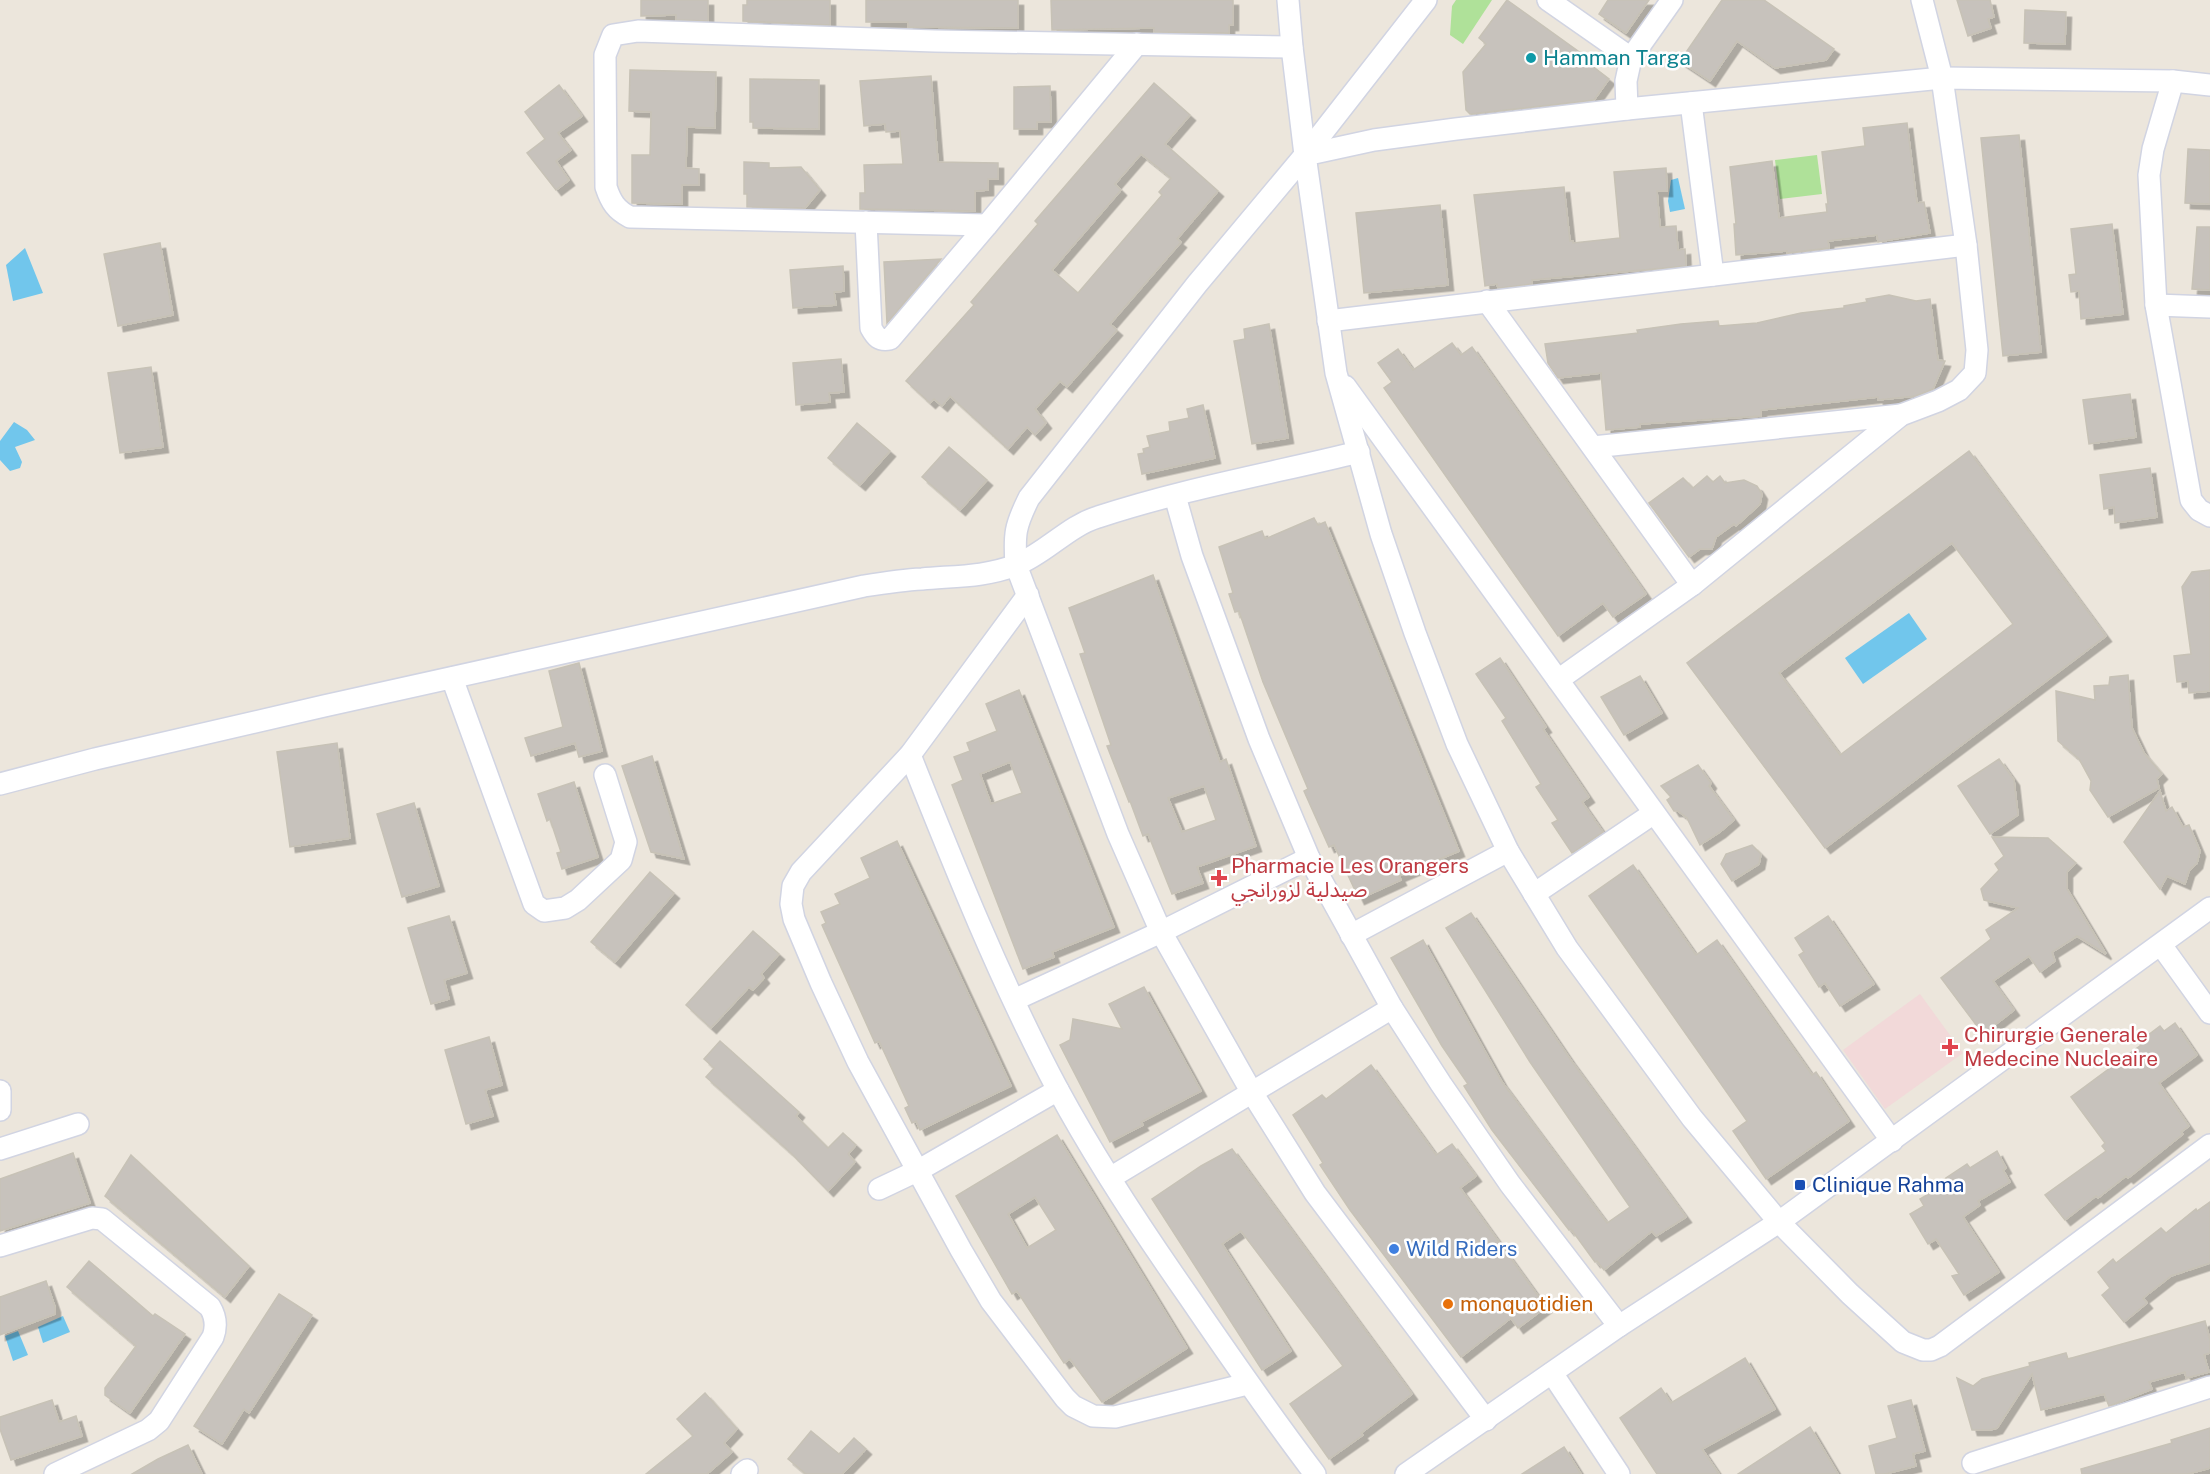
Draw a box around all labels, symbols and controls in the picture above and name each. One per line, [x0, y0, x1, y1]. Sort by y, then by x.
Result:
place label: Hamman Targa [1543, 45, 1691, 70]
marker: Hamman Targa [1524, 51, 1538, 65]
place label: Pharmacie Les Orangers صيدلية لزورانجي [1231, 853, 1469, 906]
marker: Pharmacie Les Orangers صيدلية لزورانجي [1212, 871, 1226, 885]
place label: Chirurgie Generale Medecine Nucleaire [1964, 1022, 2158, 1071]
marker: Chirurgie Generale Medecine Nucleaire [1941, 1038, 1959, 1056]
place label: Clinique Rahma [1812, 1172, 1964, 1197]
marker: Clinique Rahma [1793, 1178, 1807, 1192]
place label: Wild Riders [1406, 1236, 1517, 1261]
marker: Wild Riders [1387, 1242, 1401, 1256]
place label: monquotidien [1460, 1291, 1594, 1316]
marker: monquotidien [1441, 1297, 1455, 1311]

